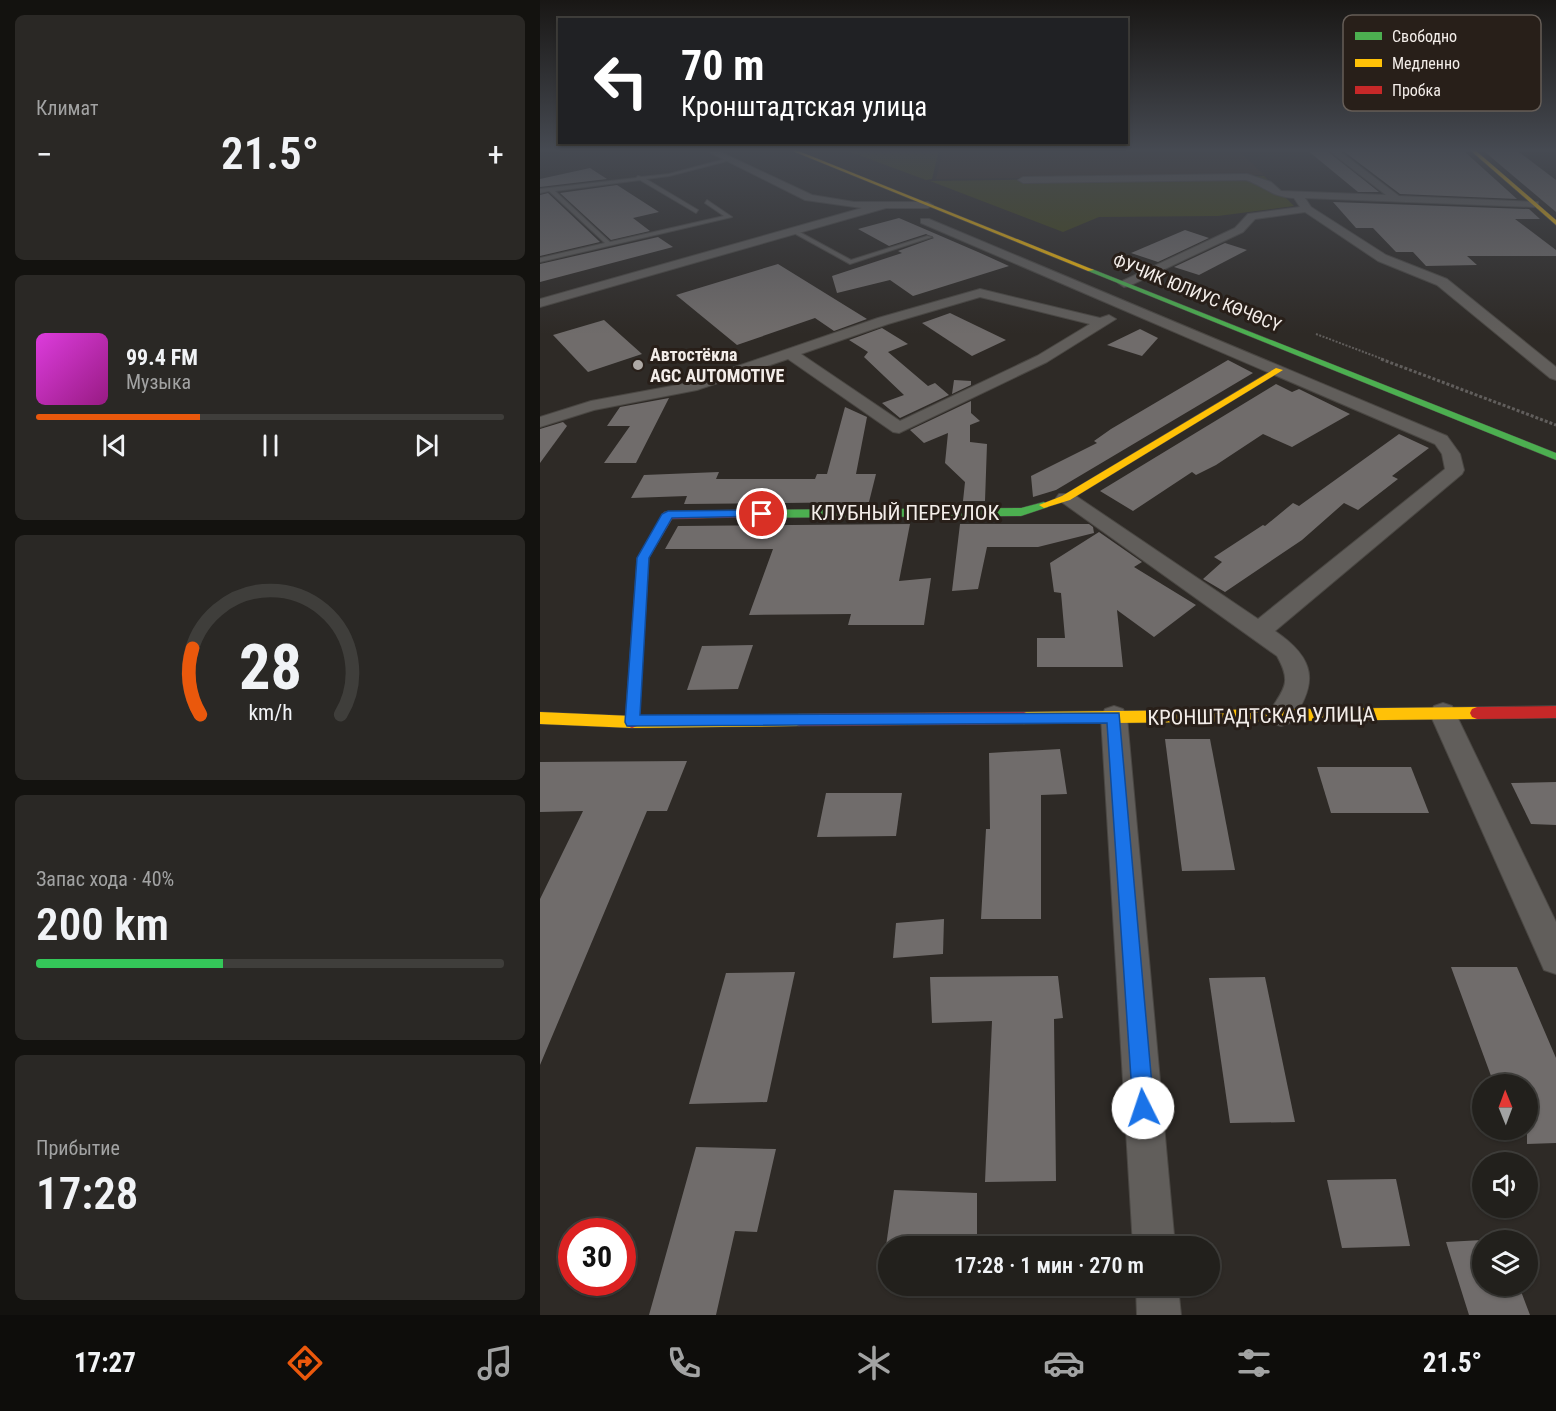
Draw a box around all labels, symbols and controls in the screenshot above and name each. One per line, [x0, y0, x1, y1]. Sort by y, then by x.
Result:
legend [1343, 15, 1541, 111]
text: Свободно [1392, 27, 1457, 46]
text: 70 m [681, 41, 764, 90]
icon: left [582, 42, 660, 120]
text: Медленно [1392, 54, 1460, 73]
text: Пробка [1392, 81, 1441, 100]
text: Кронштадтская улица [681, 91, 927, 123]
text: Климат [36, 96, 98, 120]
text: 21.5° [221, 127, 319, 180]
text: − [36, 135, 53, 174]
text: + [488, 135, 504, 174]
street label: ФУЧИК ЮЛИУС КӨЧӨСҮ [1110, 249, 1285, 336]
place label: Автостёкла AGC AUTOMOTIVE [650, 344, 785, 386]
text: 99.4 FM [126, 345, 198, 370]
marker: Автостёкла AGC AUTOMOTIVE [631, 358, 645, 372]
text: Музыка [126, 370, 191, 394]
icon: previous [98, 429, 131, 462]
icon: pause [254, 429, 287, 462]
icon: next [410, 429, 443, 462]
pin [736, 488, 787, 539]
icon: arrive [745, 497, 778, 530]
street label: КЛУБНЫЙ ПЕРЕУЛОК [811, 501, 999, 525]
text: 28 [238, 631, 302, 704]
text: km/h [248, 700, 292, 725]
street label: КРОНШТАДТСКАЯ УЛИЦА [1147, 702, 1375, 730]
text: Запас хода · 40% [36, 867, 174, 891]
text: 200 km [36, 898, 169, 951]
north arrow [1472, 1074, 1538, 1140]
map controls [1472, 1074, 1538, 1296]
position arrow [1111, 1076, 1175, 1140]
text: Прибытие [36, 1136, 120, 1160]
button: sound [1472, 1152, 1538, 1218]
text: 17:28 [36, 1167, 138, 1220]
speed limit sign: 30 [558, 1218, 636, 1296]
button: layers [1472, 1230, 1538, 1296]
text: 17:28 · 1 мин · 270 m [954, 1253, 1144, 1278]
icon: directions [284, 1342, 326, 1384]
icon: music [474, 1342, 516, 1384]
icon: phone [663, 1342, 705, 1384]
icon: climate [853, 1342, 895, 1384]
icon: car [1043, 1342, 1085, 1384]
icon: filters [1233, 1342, 1275, 1384]
text: 17:27 [74, 1347, 136, 1379]
text: 21.5° [1423, 1347, 1482, 1379]

